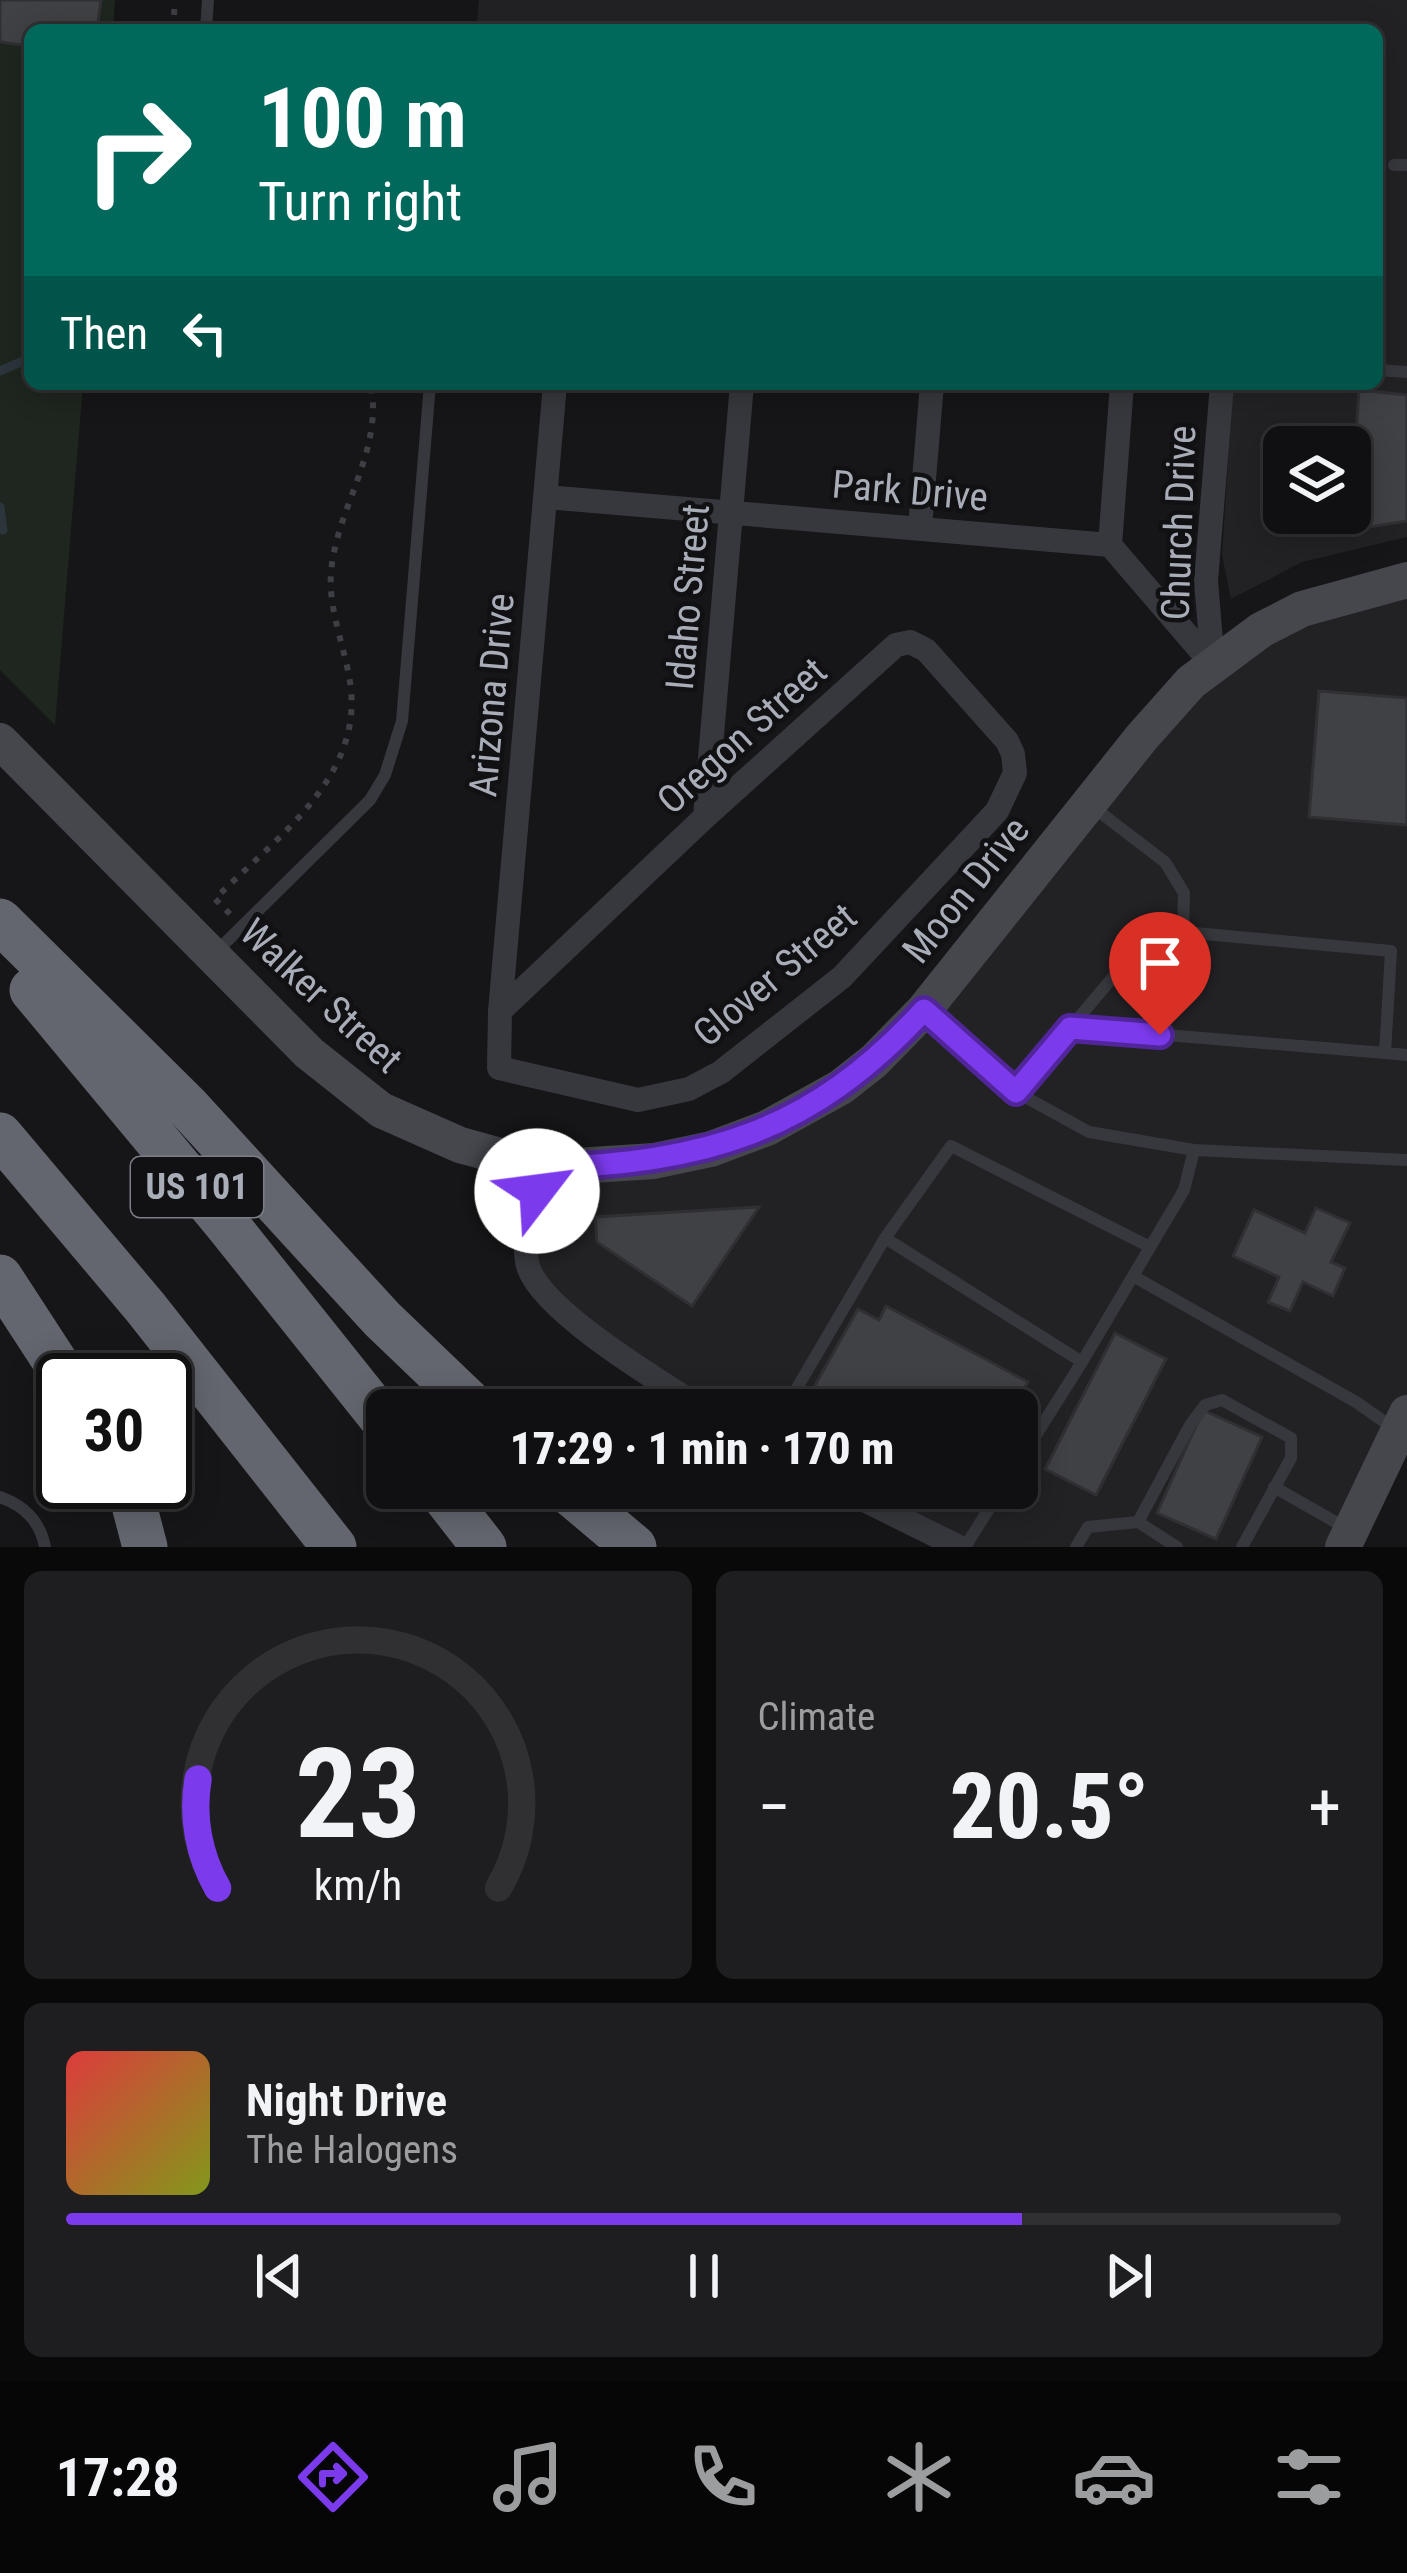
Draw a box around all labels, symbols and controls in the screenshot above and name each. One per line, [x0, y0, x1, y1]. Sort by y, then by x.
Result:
text: 100 m [258, 69, 467, 168]
icon: right [60, 72, 216, 228]
text: Turn right [258, 170, 462, 233]
icon: left [172, 300, 238, 366]
text: Then [60, 307, 148, 360]
street label: Church Drive [1153, 425, 1205, 621]
map controls [1263, 426, 1371, 534]
button: layers [1263, 426, 1371, 534]
street label: Park Drive [830, 461, 990, 521]
street label: Idaho Street [657, 502, 719, 692]
street label: Arizona Drive [460, 591, 524, 799]
street label: Oregon Street [648, 648, 836, 824]
street label: Moon Drive [893, 808, 1039, 972]
street label: Glover Street [684, 894, 866, 1056]
street label: Walker Street [231, 909, 411, 1083]
pin [1109, 912, 1211, 1035]
icon: arrive [1127, 930, 1193, 996]
position arrow [474, 1128, 600, 1254]
road number: US 101 [131, 1157, 263, 1217]
speed limit sign: 30 [36, 1353, 192, 1509]
text: 17:29 · 1 min · 170 m [510, 1422, 894, 1475]
text: Climate [758, 1694, 875, 1740]
text: 23 [295, 1721, 421, 1867]
text: 20.5° [950, 1755, 1149, 1860]
text: − [758, 1769, 791, 1846]
text: + [1308, 1769, 1341, 1846]
text: km/h [314, 1860, 402, 1910]
text: Night Drive [246, 2074, 447, 2127]
text: The Halogens [246, 2127, 458, 2173]
icon: previous [246, 2243, 312, 2309]
icon: pause [671, 2243, 737, 2309]
icon: next [1096, 2243, 1162, 2309]
icon: directions [291, 2435, 375, 2519]
icon: music [486, 2435, 570, 2519]
icon: phone [681, 2435, 765, 2519]
icon: climate [877, 2435, 961, 2519]
icon: car [1072, 2435, 1156, 2519]
icon: filters [1267, 2435, 1351, 2519]
text: 17:28 [56, 2446, 180, 2509]

